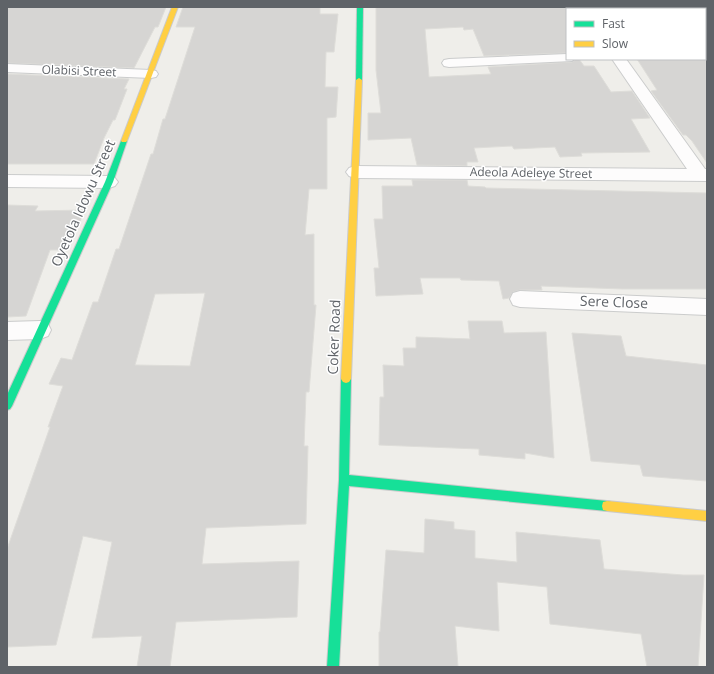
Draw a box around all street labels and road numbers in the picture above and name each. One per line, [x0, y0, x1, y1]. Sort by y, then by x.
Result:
street label: Olabisi Street [41, 61, 117, 80]
street label: Oyetola Idowu Street [46, 136, 119, 269]
street label: Adeola Adeleye Street [470, 163, 592, 182]
street label: Sere Close [580, 291, 648, 312]
street label: Coker Road [323, 299, 344, 375]

